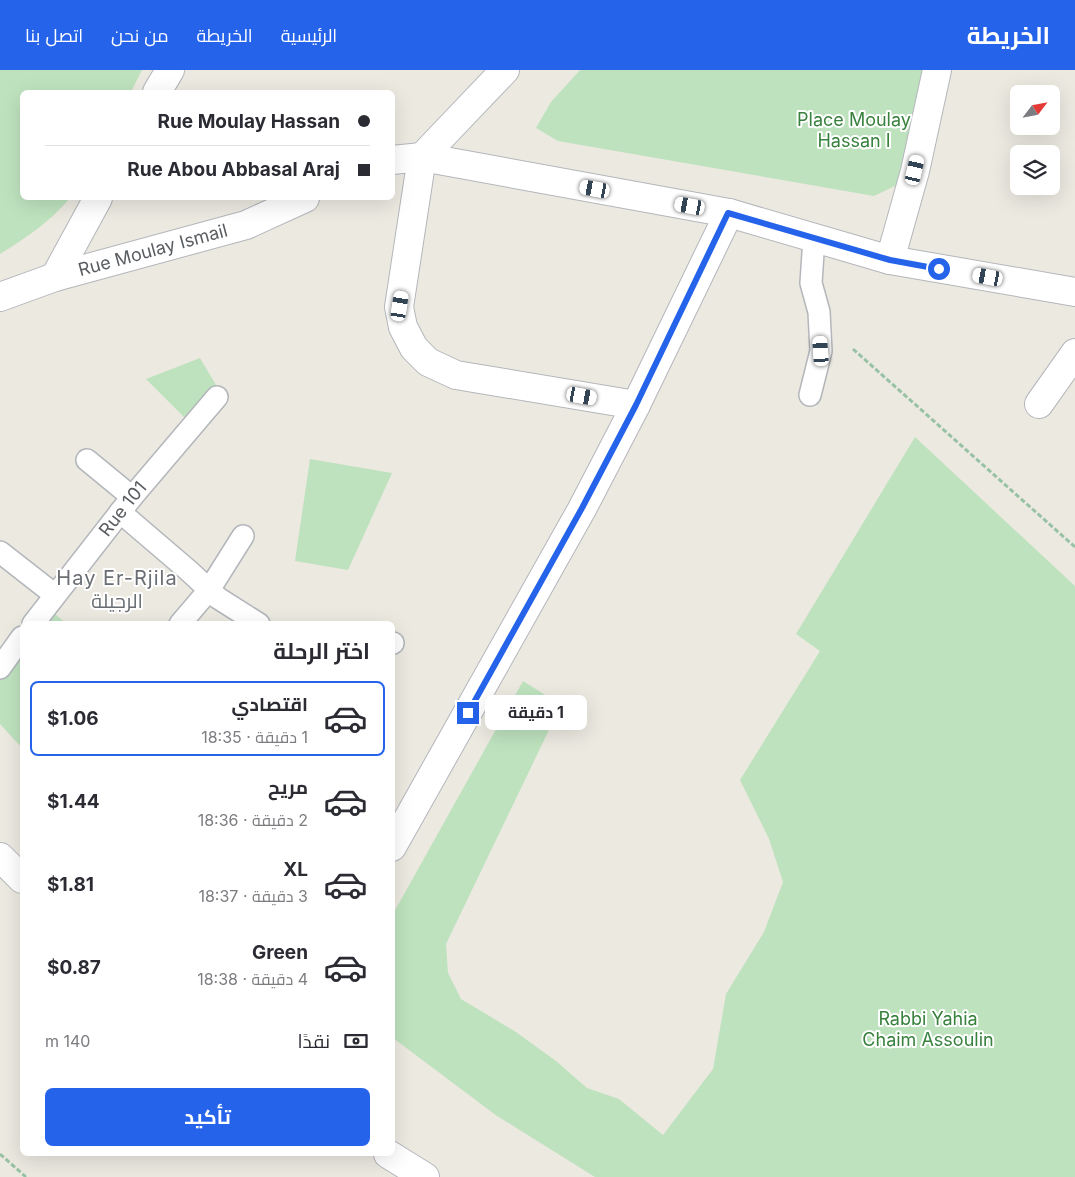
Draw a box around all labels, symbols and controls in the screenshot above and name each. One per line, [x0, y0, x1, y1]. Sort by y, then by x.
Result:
text: الخريطة [967, 21, 1050, 50]
text: اتصل بنا [25, 25, 83, 46]
text: من نحن [111, 25, 169, 46]
text: الخريطة [197, 25, 253, 46]
text: الرئيسية [281, 25, 337, 46]
north arrow [1010, 85, 1060, 135]
map controls [1010, 85, 1060, 195]
park label: Place Moulay Hassan I [797, 109, 911, 151]
text: Rue Moulay Hassan [158, 110, 340, 133]
button: layers [1010, 145, 1060, 195]
car [904, 154, 925, 186]
text: Rue Abou Abbasal Araj [127, 158, 340, 181]
car [578, 179, 611, 199]
car [673, 196, 706, 216]
street label: Rue Moulay Ismail [76, 220, 230, 280]
route start [928, 258, 950, 280]
car [971, 267, 1004, 287]
car [390, 290, 409, 322]
car [812, 336, 829, 366]
car [565, 386, 598, 406]
street label: Rue 101 [94, 477, 151, 540]
district label: Hay Er-Rjila الرجيلة [56, 566, 178, 613]
text: اختر الرحلة [273, 638, 370, 664]
text: اقتصادي [232, 693, 308, 716]
icon: car [323, 696, 368, 741]
callout: 1 دقيقة [486, 696, 588, 730]
route end [457, 702, 479, 724]
text: 1 دقيقة [508, 702, 564, 722]
text: $1.06 [47, 707, 99, 730]
text: 1 دقيقة · 18:35 [201, 727, 308, 747]
text: مريح [268, 776, 308, 799]
icon: car [323, 779, 368, 824]
text: $1.44 [47, 790, 100, 813]
text: 2 دقيقة · 18:36 [198, 810, 308, 830]
text: XL [283, 858, 308, 881]
icon: car [323, 862, 368, 907]
text: $1.81 [47, 873, 94, 896]
text: 3 دقيقة · 18:37 [198, 886, 308, 906]
text: Green [252, 941, 308, 964]
icon: car [323, 945, 368, 990]
text: $0.87 [47, 956, 101, 979]
text: 4 دقيقة · 18:38 [197, 969, 308, 989]
park label: Rabbi Yahia Chaim Assoulin [862, 1008, 994, 1050]
icon: cash [342, 1027, 370, 1055]
text: نقدًا [298, 1030, 330, 1053]
text: 140 m [45, 1031, 90, 1051]
button: تأكيد [45, 1088, 370, 1146]

